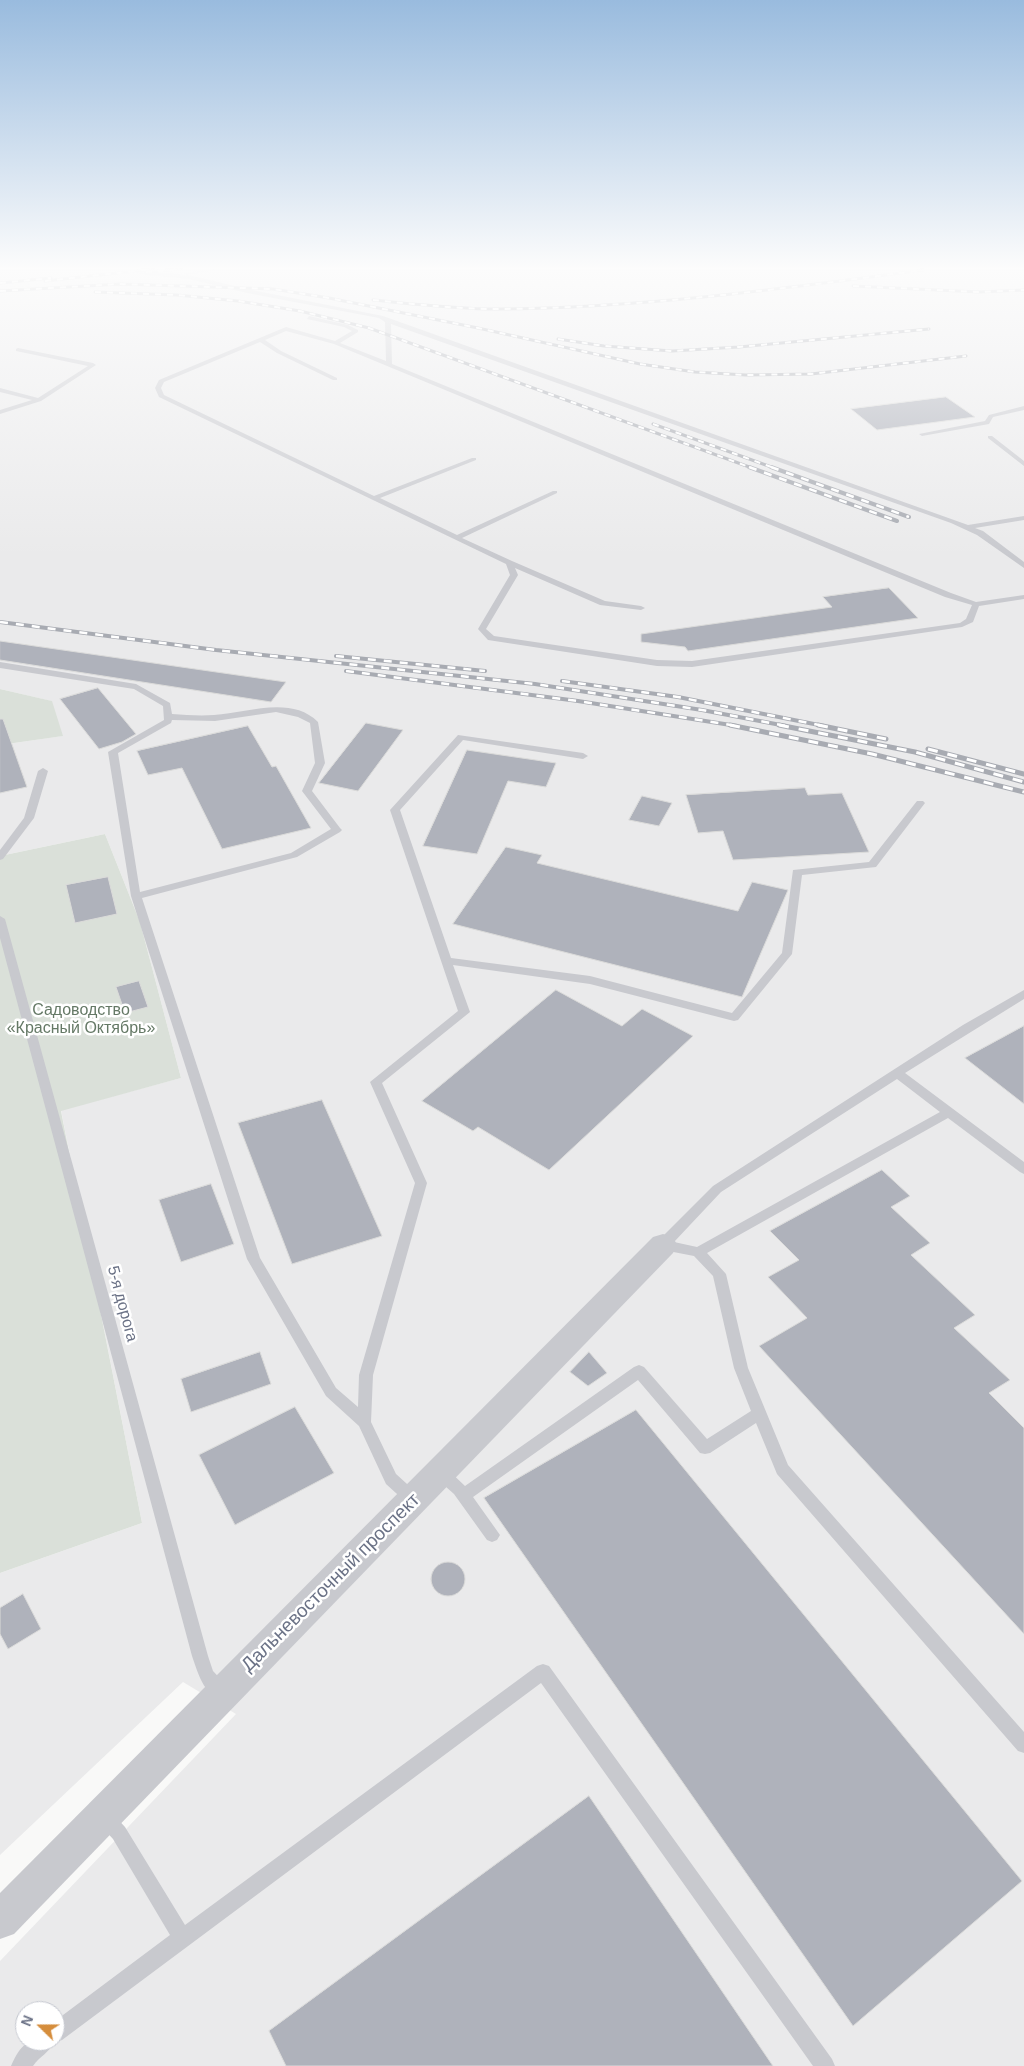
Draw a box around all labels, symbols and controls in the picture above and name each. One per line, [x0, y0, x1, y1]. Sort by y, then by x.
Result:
park label: Садоводство «Красный Октябрь» [7, 1001, 155, 1039]
street label: 5-я дорога [103, 1264, 141, 1344]
street label: Дальневосточный проспект [237, 1489, 425, 1677]
north arrow [15, 2001, 65, 2051]
text: N [18, 2013, 36, 2028]

